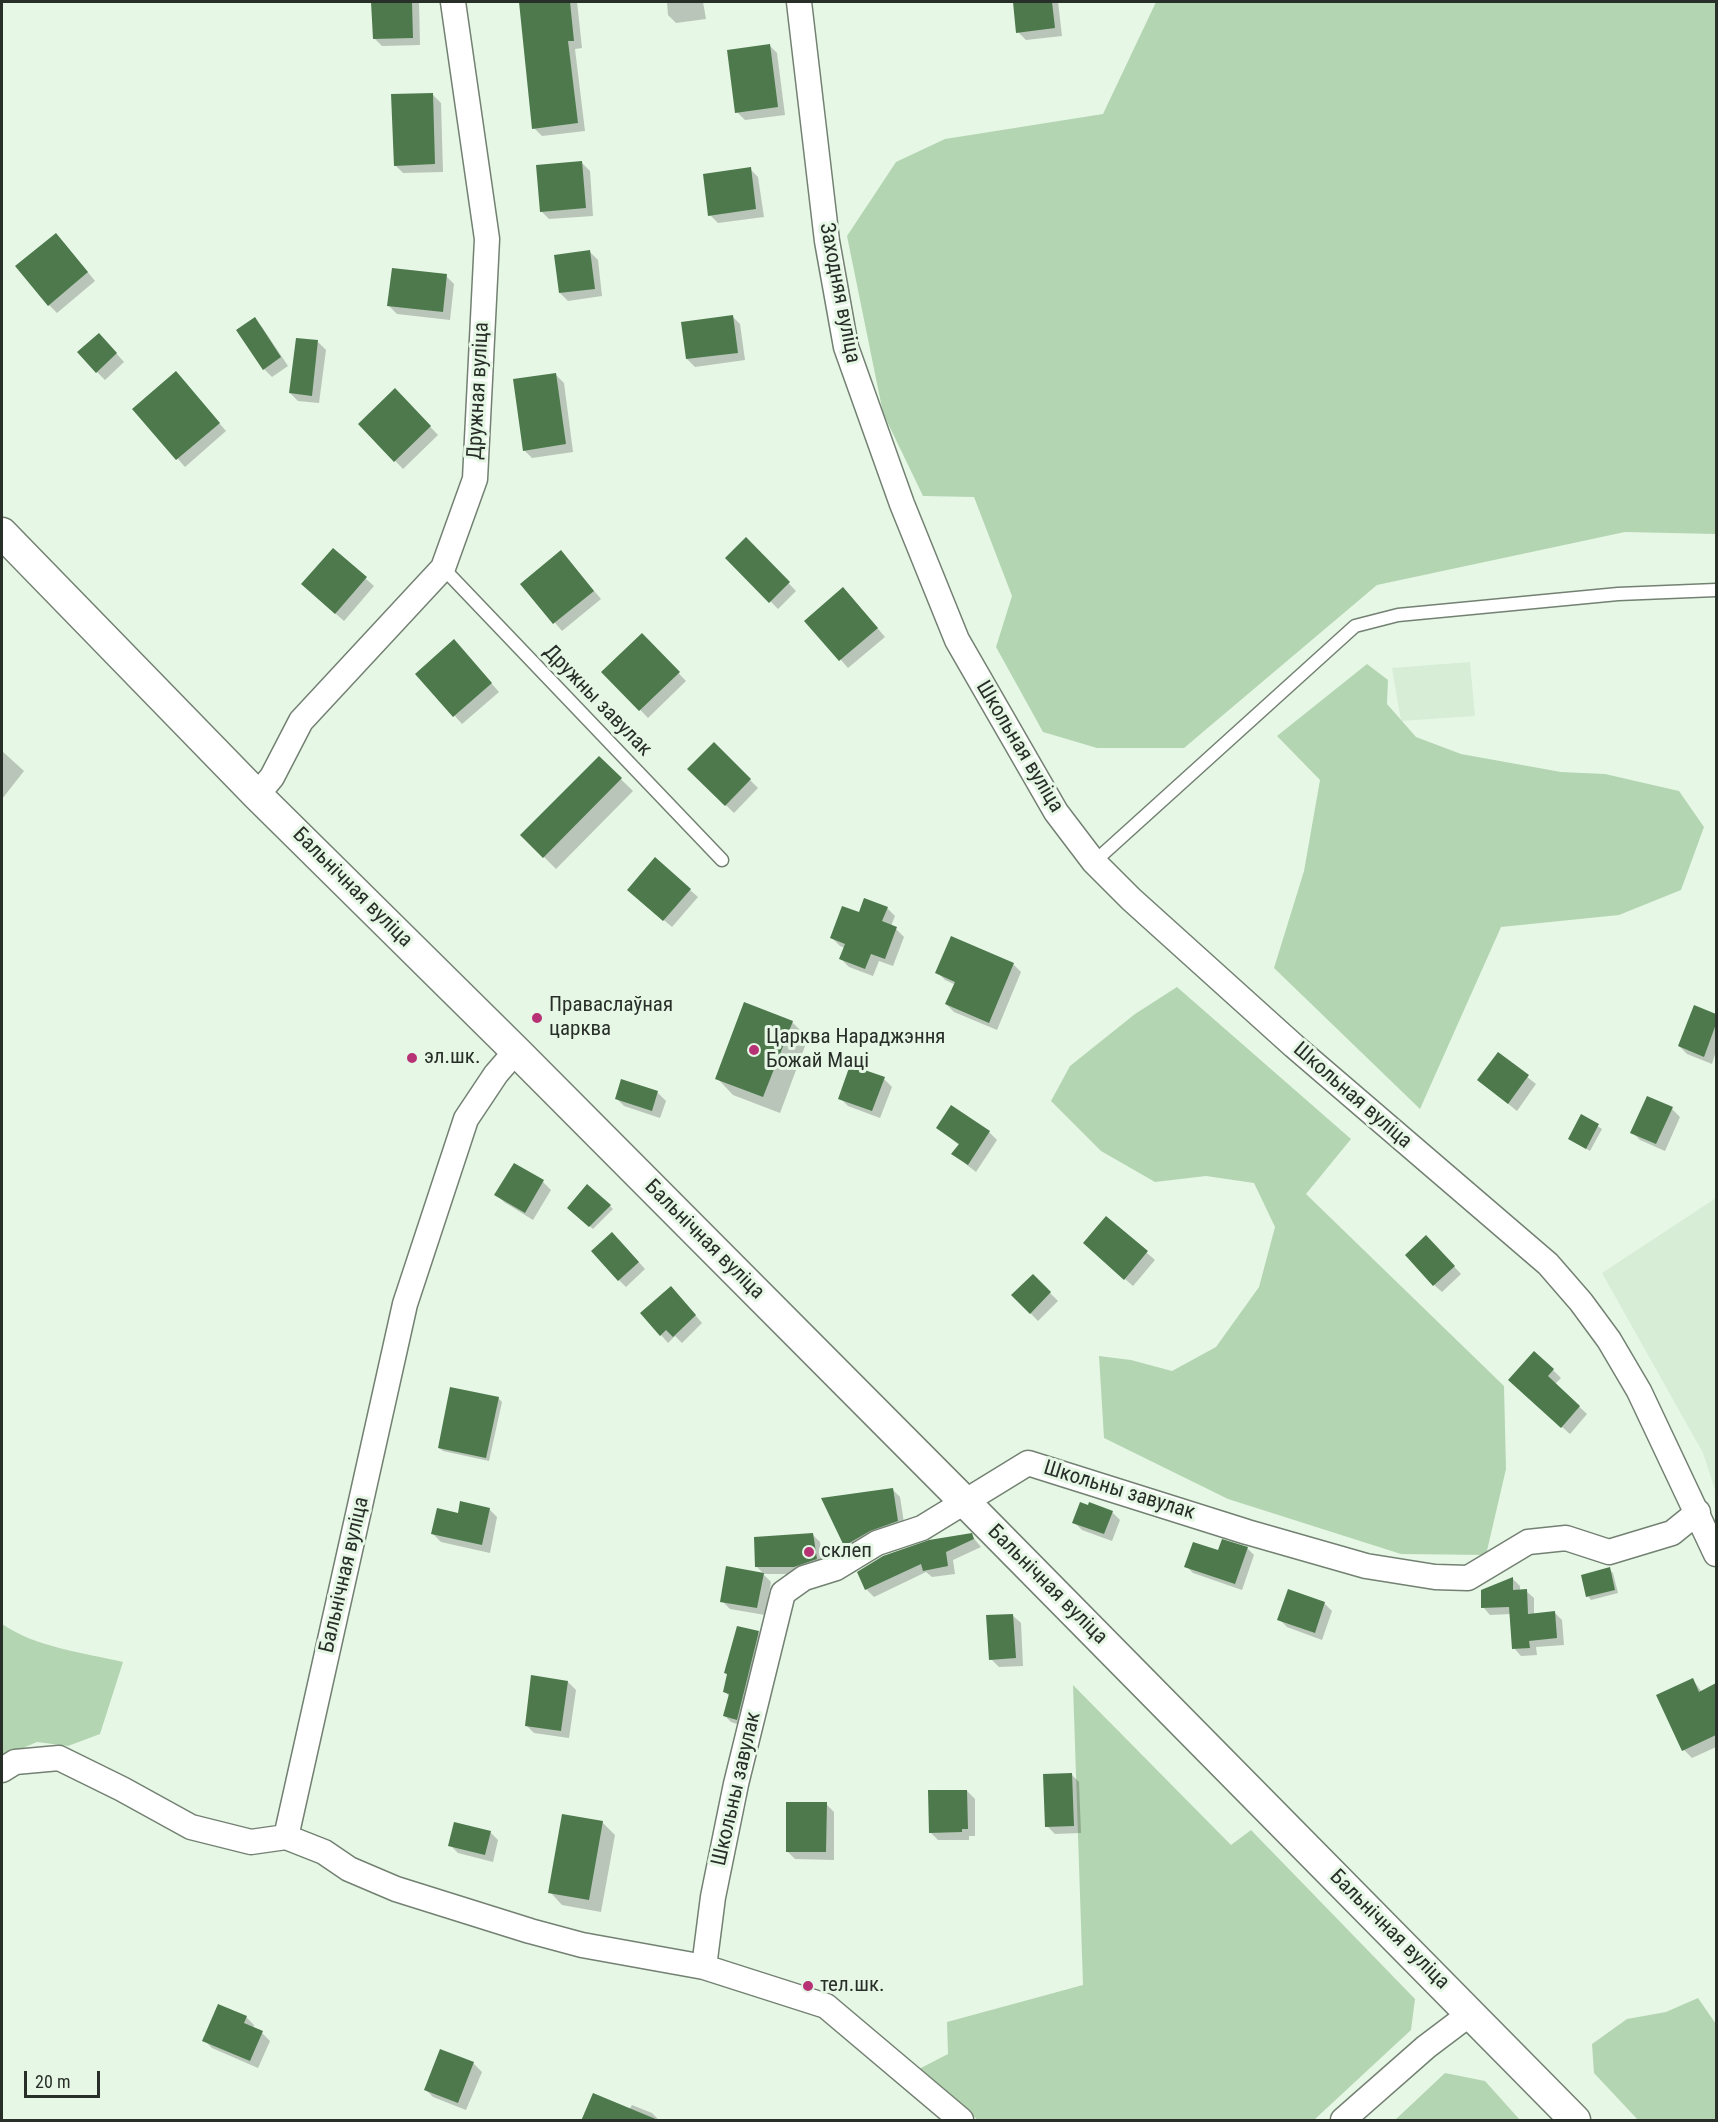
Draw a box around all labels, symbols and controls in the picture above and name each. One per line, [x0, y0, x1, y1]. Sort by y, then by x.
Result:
street label: Заходняя вуліца [813, 221, 865, 365]
street label: Дружная вуліца [463, 322, 495, 460]
street label: Дружны завулак [537, 640, 657, 762]
street label: Школьная вуліца [970, 677, 1068, 817]
street label: Бальнічная вуліца [287, 823, 417, 953]
place label: Праваслаўная царква [549, 993, 673, 1043]
marker: Праваслаўная царква [530, 1011, 544, 1025]
place label: Царква Нараджэння Божай Маці [766, 1025, 945, 1075]
street label: Школьная вуліца [1287, 1038, 1417, 1154]
marker: Царква Нараджэння Божай Маці [747, 1043, 761, 1057]
place label: эл.шк. [424, 1045, 480, 1071]
marker: эл.шк. [405, 1051, 419, 1065]
street label: Бальнічная вуліца [639, 1175, 769, 1305]
street label: Школьны завулак [1040, 1456, 1198, 1526]
street label: Бальнічная вуліца [315, 1495, 375, 1655]
street label: Бальнічная вуліца [982, 1520, 1112, 1650]
place label: склеп [821, 1539, 872, 1565]
marker: склеп [802, 1545, 816, 1559]
street label: Школьны завулак [707, 1710, 767, 1868]
street label: Бальнічная вуліца [1324, 1865, 1454, 1995]
place label: тел.шк. [820, 1973, 885, 1999]
marker: тел.шк. [801, 1979, 815, 1993]
scale bar [27, 2059, 104, 2097]
text: 20 m [35, 2071, 70, 2092]

